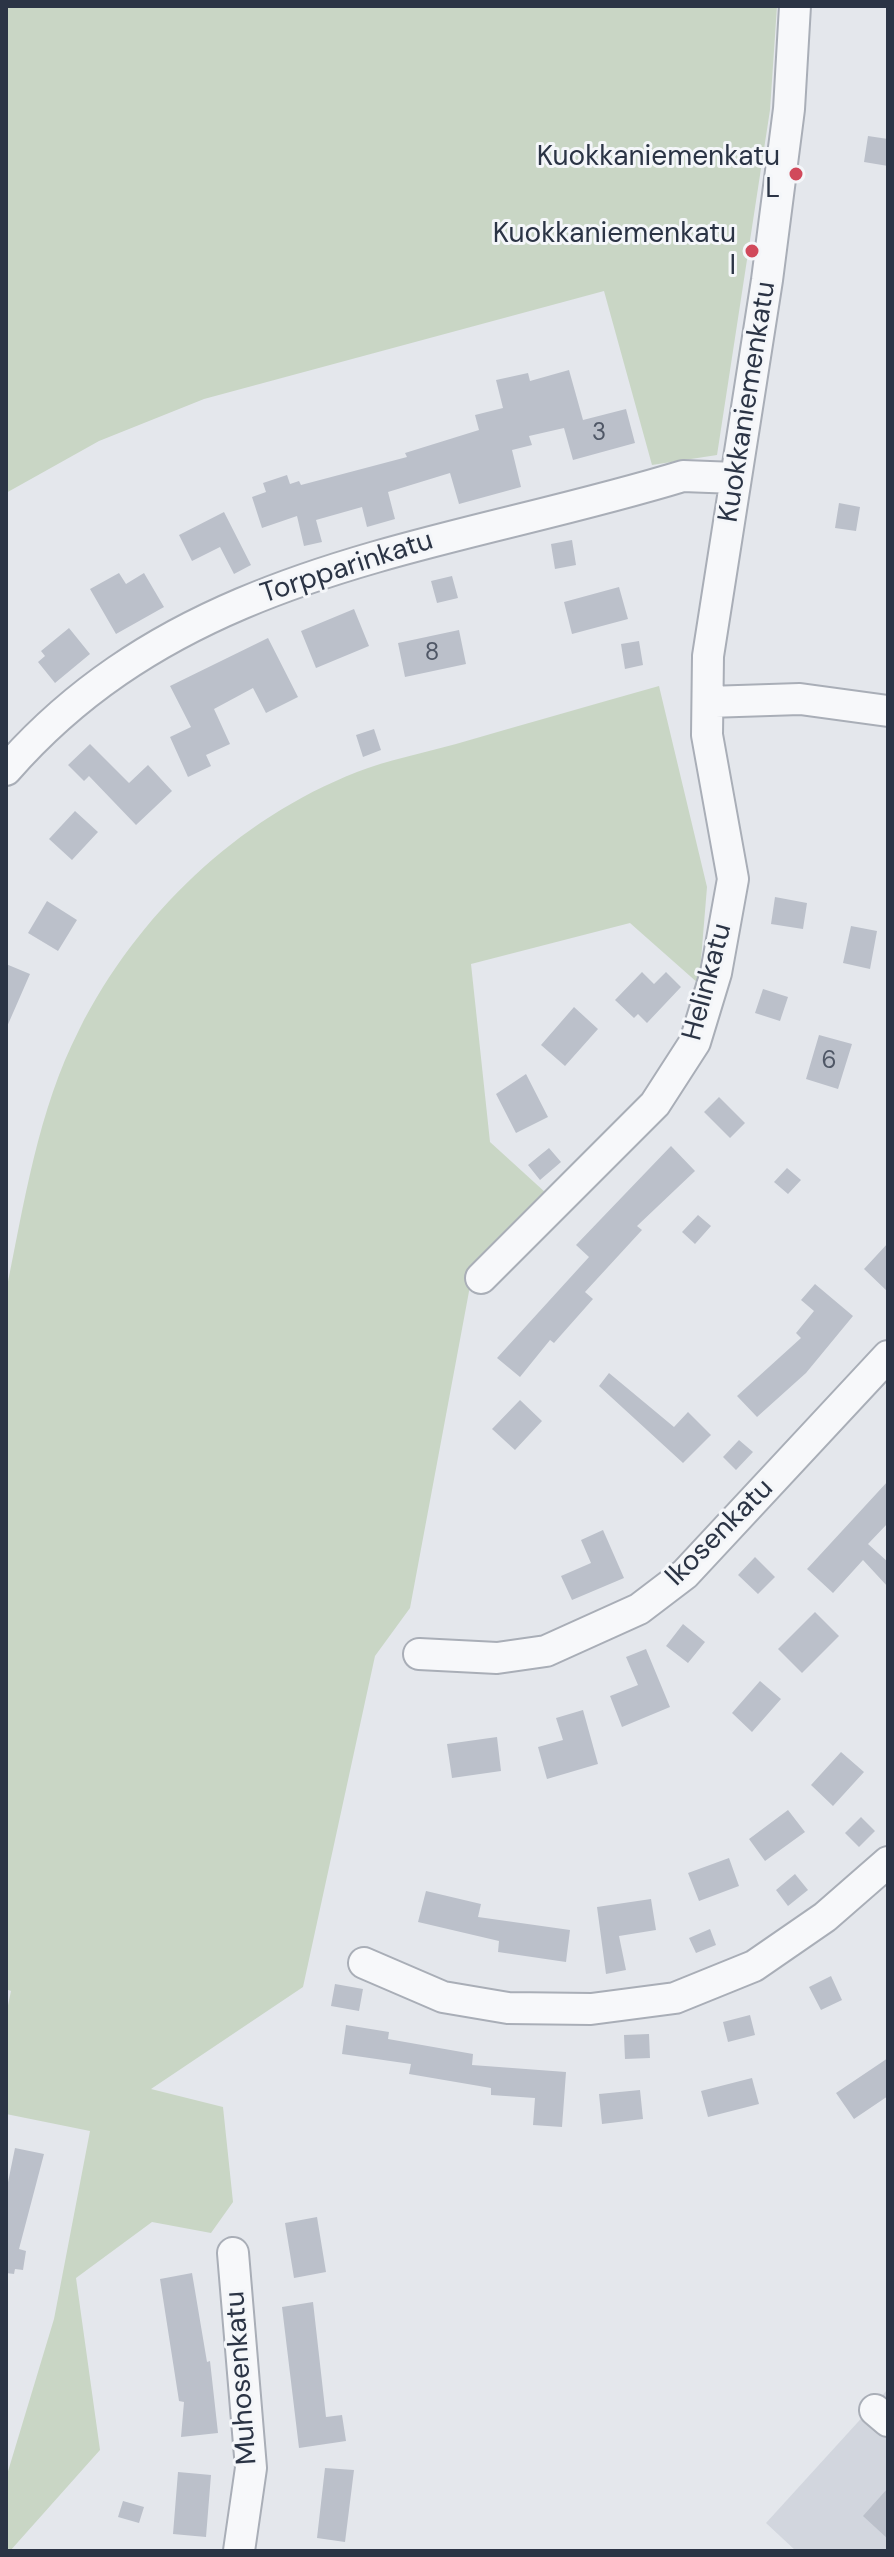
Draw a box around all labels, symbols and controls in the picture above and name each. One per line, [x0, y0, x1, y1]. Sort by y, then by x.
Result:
place label: Kuokkaniemenkatu L [537, 141, 780, 207]
marker: Kuokkaniemenkatu L [787, 165, 805, 183]
place label: Kuokkaniemenkatu I [493, 218, 736, 284]
marker: Kuokkaniemenkatu I [743, 242, 761, 260]
street label: Kuokkaniemenkatu [712, 279, 784, 525]
house number: 3 [592, 420, 606, 448]
street label: Torpparinkatu [256, 524, 438, 612]
house number: 8 [425, 640, 439, 668]
street label: Helinkatu [676, 920, 740, 1044]
house number: 6 [821, 1048, 837, 1076]
street label: Ikosenkatu [659, 1472, 781, 1594]
street label: Muhosenkatu [219, 2290, 265, 2466]

